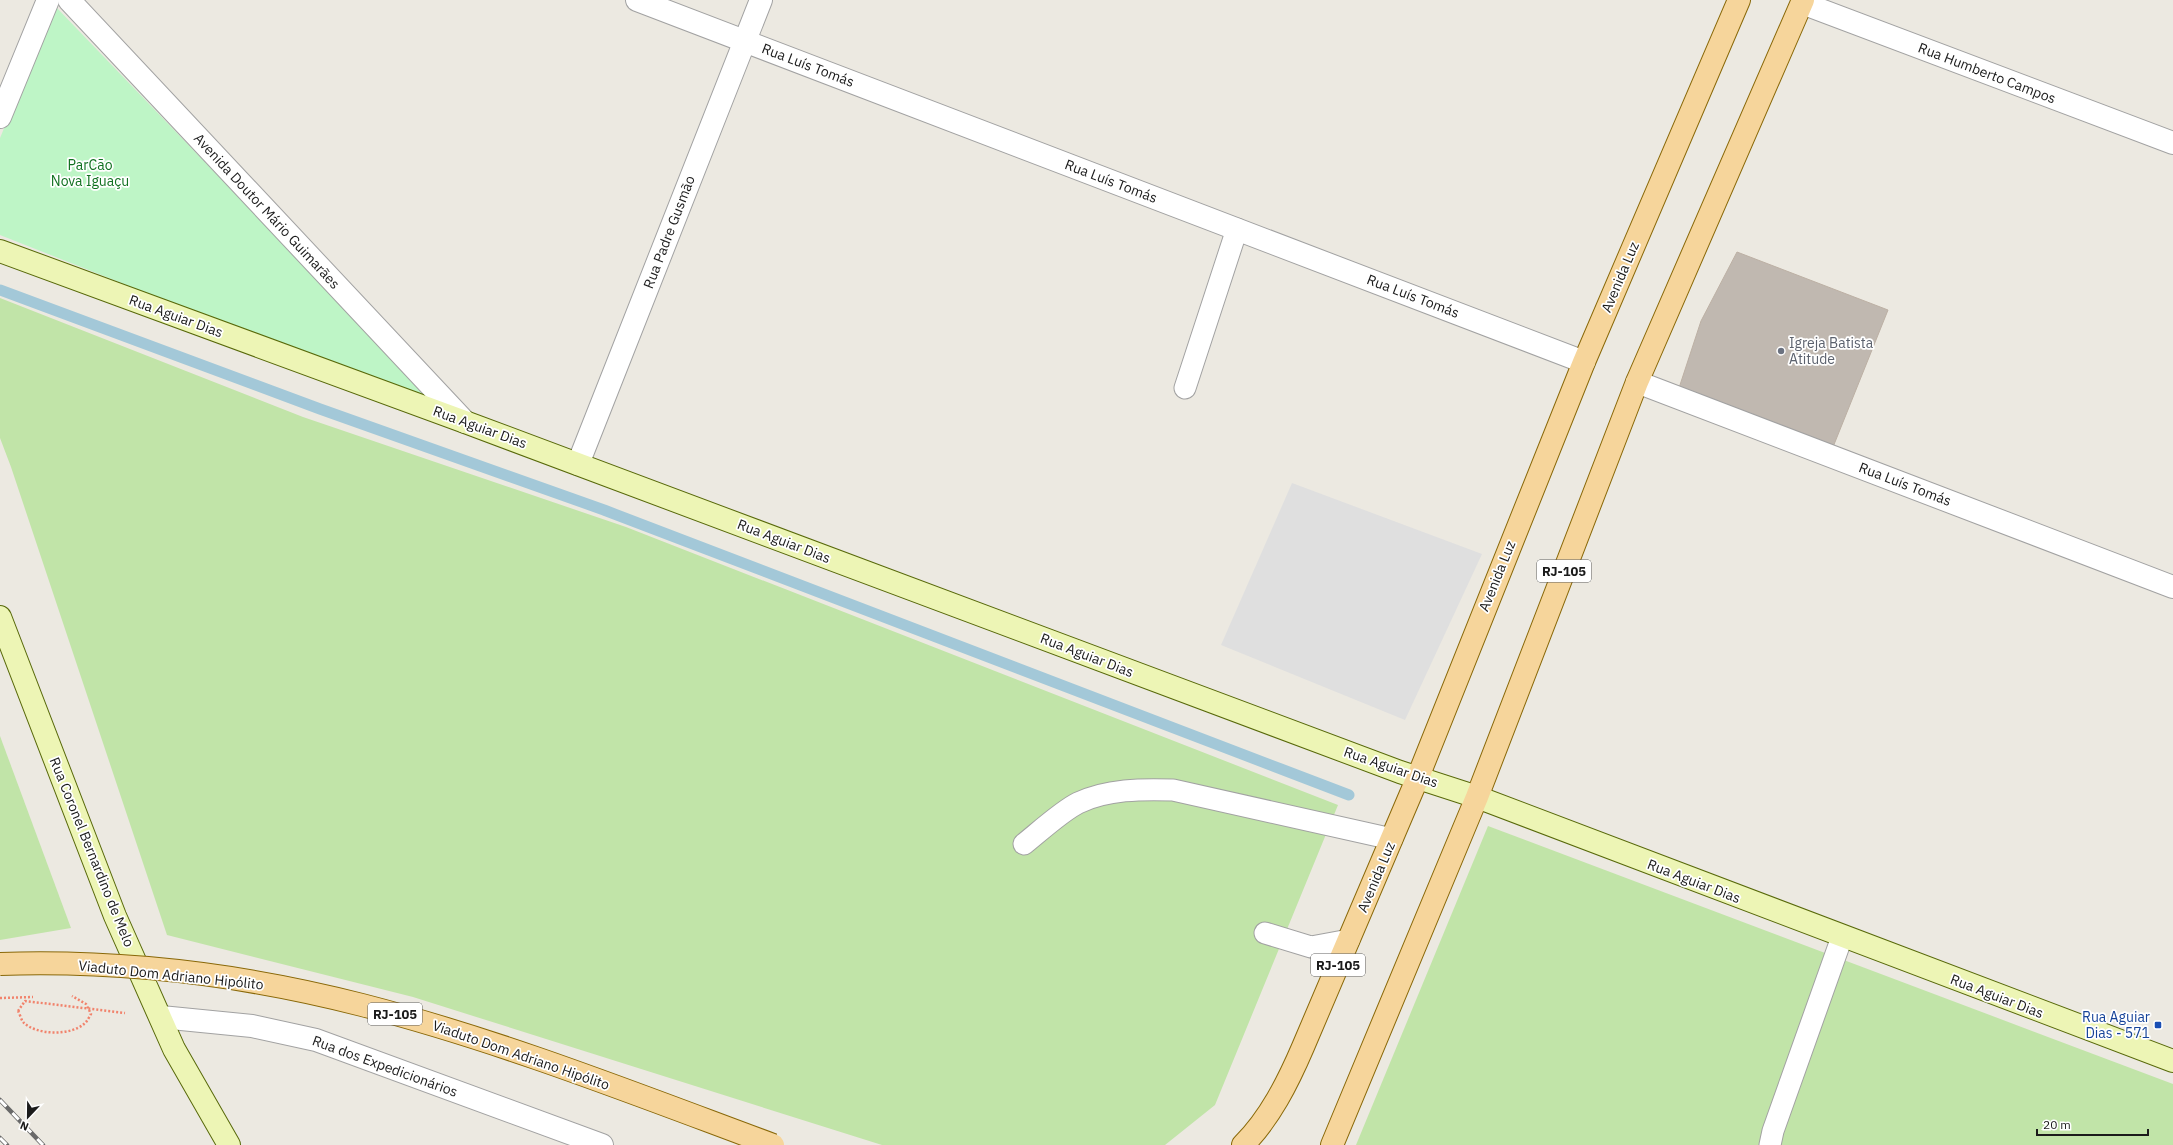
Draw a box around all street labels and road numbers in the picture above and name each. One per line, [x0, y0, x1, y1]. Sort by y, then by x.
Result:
street label: Rua Humberto Campos [1916, 38, 2059, 108]
street label: Rua Luís Tomás [759, 39, 857, 91]
street label: Avenida Doutor Mário Guimarães [190, 129, 344, 293]
street label: Rua Luís Tomás [1062, 155, 1160, 207]
street label: Rua Padre Gusmão [639, 173, 699, 291]
street label: Avenida Luz [1597, 239, 1643, 315]
street label: Rua Luís Tomás [1364, 270, 1462, 322]
street label: Rua Aguiar Dias [127, 291, 226, 341]
street label: Rua Aguiar Dias [431, 402, 530, 452]
street label: Rua Luís Tomás [1856, 458, 1954, 510]
street label: Rua Aguiar Dias [735, 515, 833, 567]
street label: Avenida Luz [1475, 537, 1520, 614]
road number: RJ-105 [1537, 560, 1591, 582]
street label: Rua Aguiar Dias [1038, 629, 1136, 681]
street label: Rua Aguiar Dias [1341, 742, 1441, 792]
street label: Rua Coronel Bernardino de Melo [46, 755, 138, 950]
street label: Avenida Luz [1353, 839, 1399, 915]
street label: Rua Aguiar Dias [1645, 855, 1743, 907]
road number: RJ-105 [1311, 954, 1365, 976]
street label: Viaduto Dom Adriano Hipólito [78, 956, 265, 994]
street label: Rua Aguiar Dias [1948, 970, 2046, 1022]
road number: RJ-105 [368, 1003, 422, 1025]
street label: Viaduto Dom Adriano Hipólito [430, 1016, 612, 1094]
street label: Rua dos Expedicionários [310, 1031, 460, 1101]

